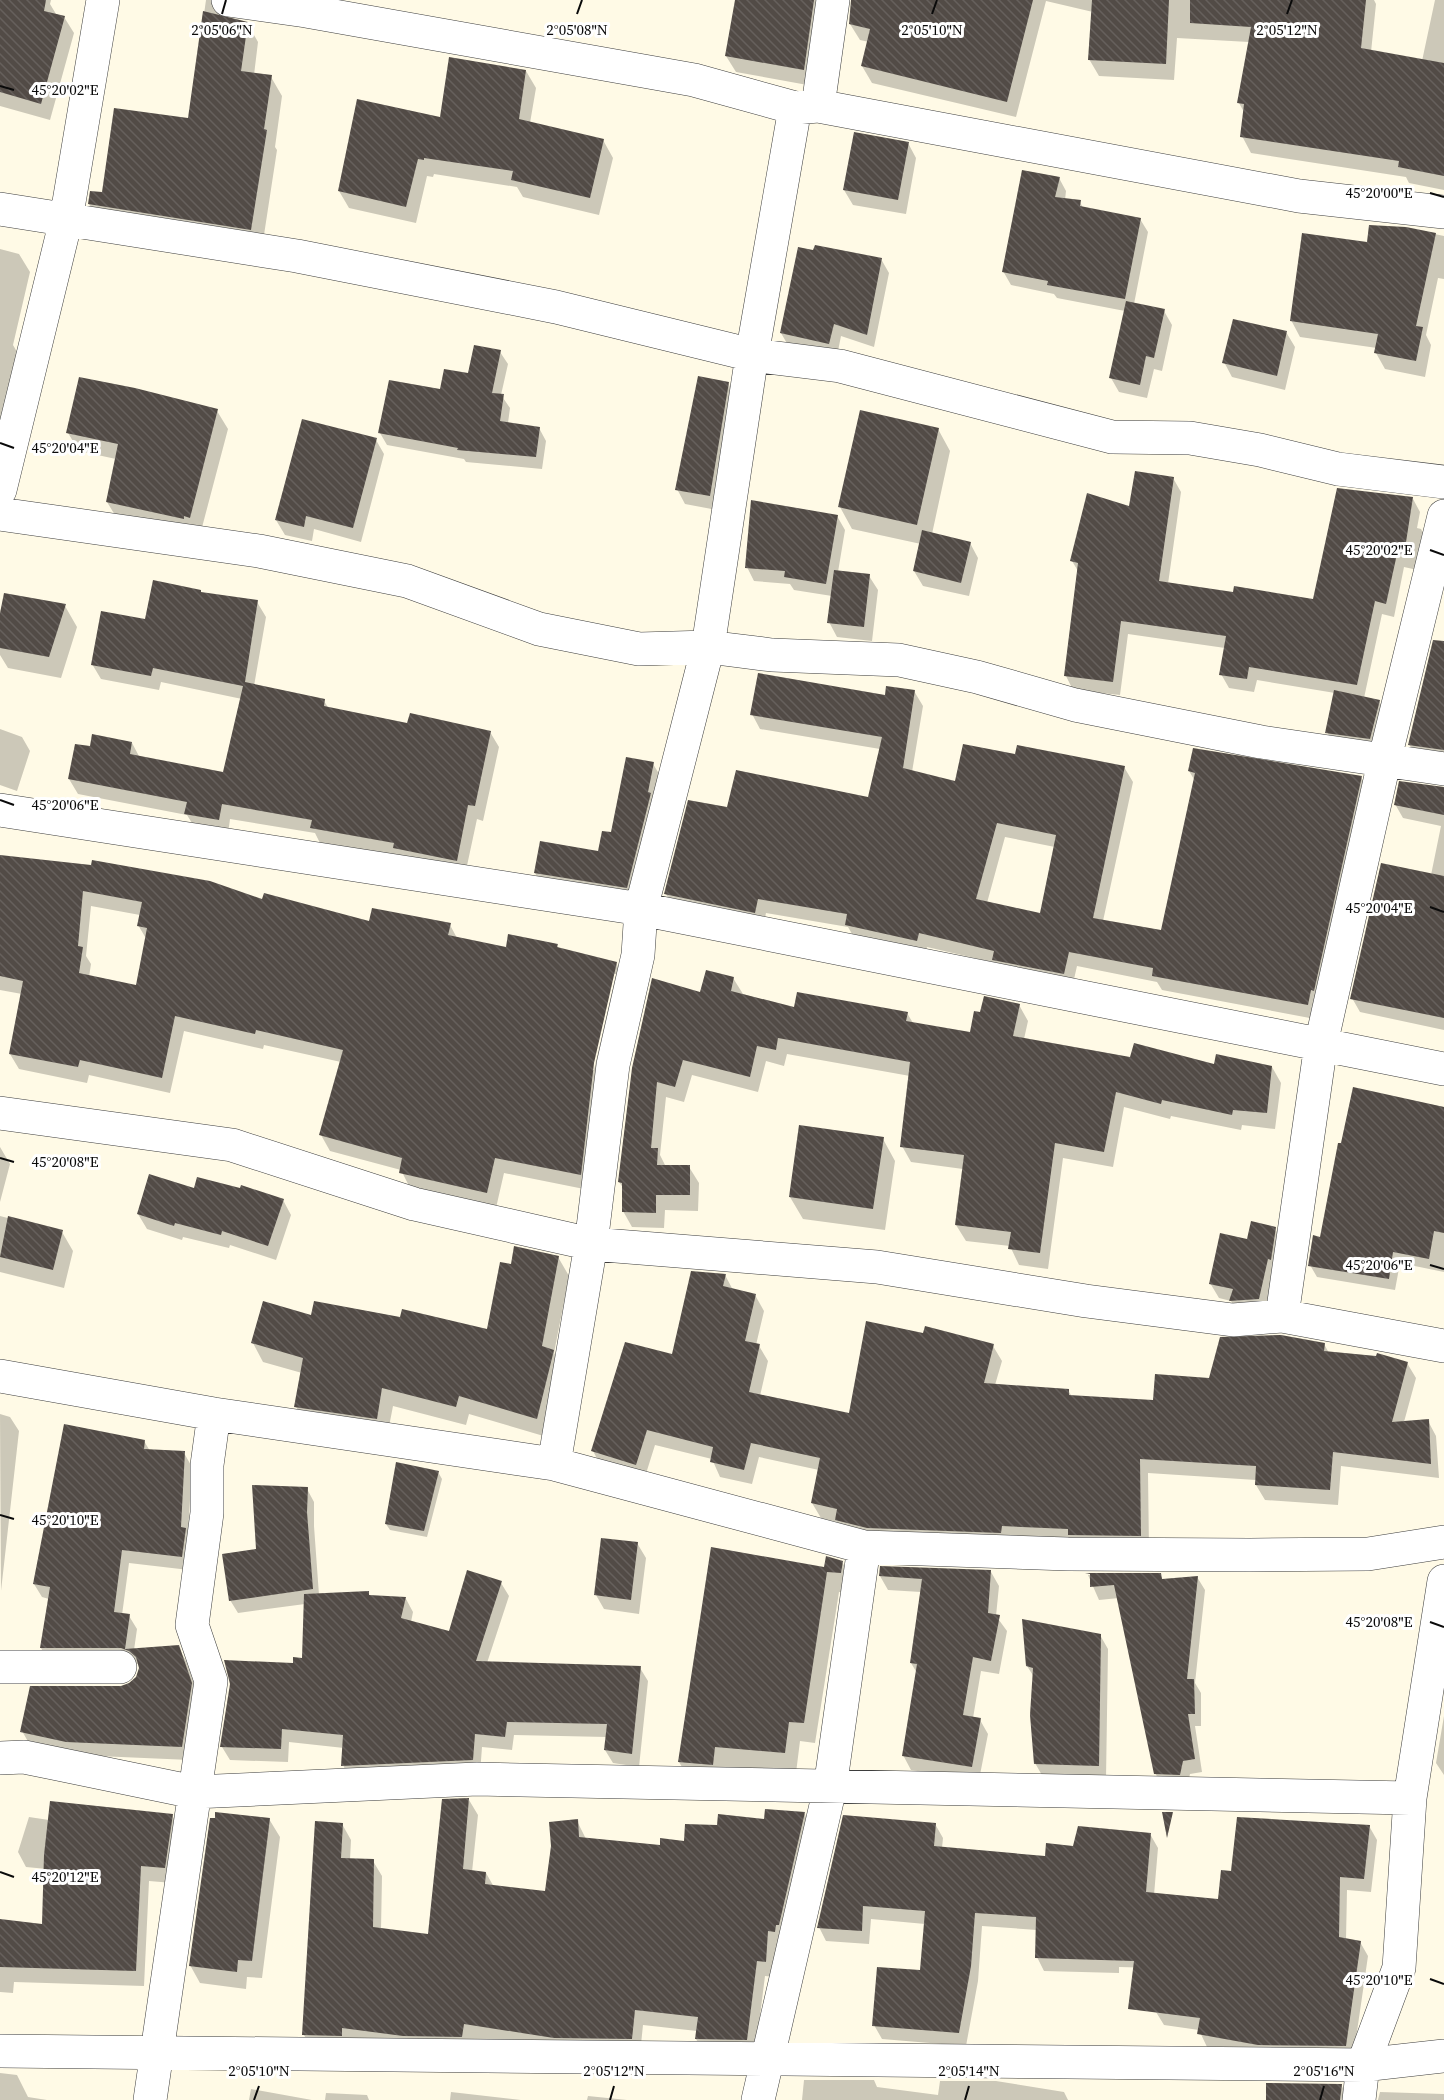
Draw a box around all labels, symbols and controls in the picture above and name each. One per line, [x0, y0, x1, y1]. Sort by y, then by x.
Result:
text: 2°05'06"N [191, 19, 253, 40]
text: 2°05'08"N [546, 19, 608, 40]
text: 2°05'10"N [901, 19, 963, 40]
text: 2°05'12"N [1256, 19, 1318, 40]
text: 45°20'02"E [31, 79, 99, 100]
text: 45°20'00"E [1345, 182, 1413, 203]
text: 45°20'04"E [31, 437, 99, 458]
text: 45°20'02"E [1345, 539, 1413, 560]
text: 45°20'06"E [31, 794, 99, 815]
text: 45°20'04"E [1345, 897, 1413, 918]
text: 45°20'08"E [31, 1151, 99, 1172]
text: 45°20'06"E [1345, 1254, 1413, 1275]
text: 45°20'10"E [31, 1509, 99, 1530]
text: 45°20'08"E [1345, 1611, 1413, 1632]
text: 45°20'12"E [31, 1866, 99, 1887]
text: 45°20'10"E [1345, 1969, 1413, 1990]
text: 2°05'10"N [228, 2060, 290, 2081]
text: 2°05'12"N [583, 2060, 645, 2081]
text: 2°05'14"N [938, 2060, 1000, 2081]
text: 2°05'16"N [1293, 2060, 1355, 2081]

